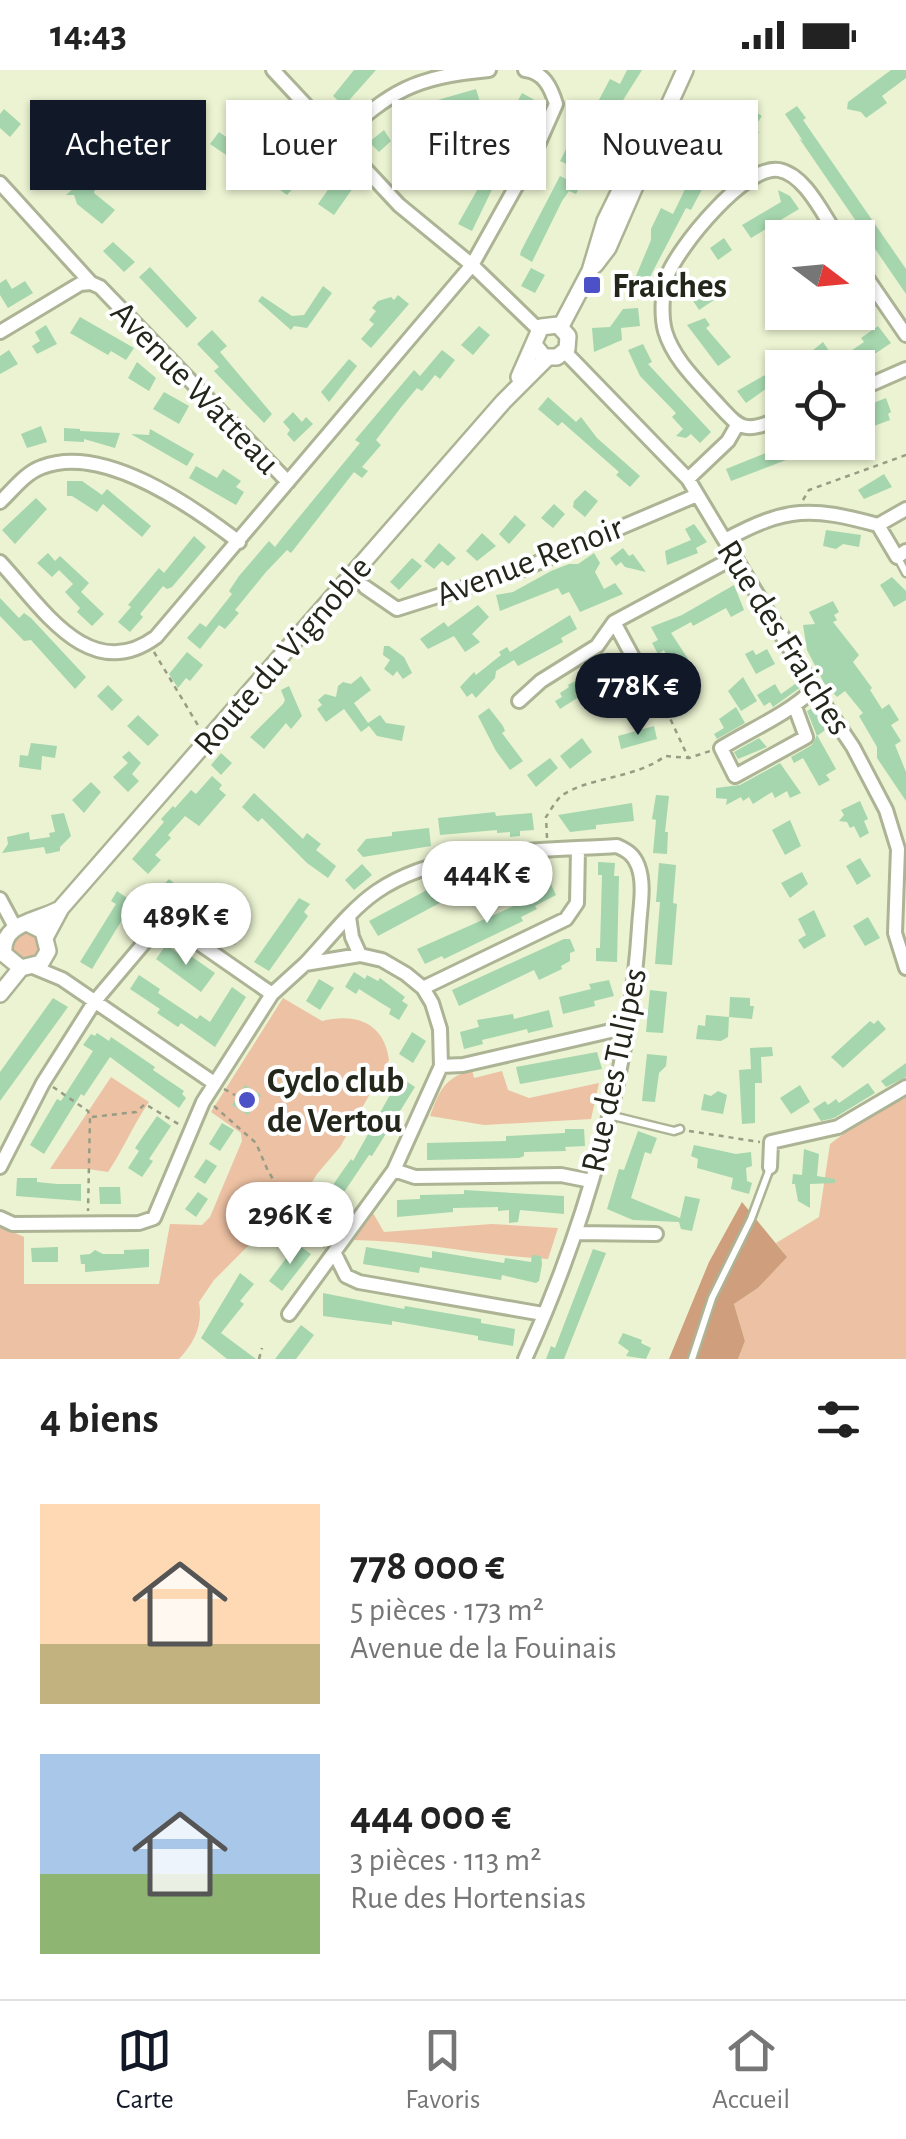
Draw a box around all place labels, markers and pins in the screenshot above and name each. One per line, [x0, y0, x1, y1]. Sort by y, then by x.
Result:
place label: Fraiches [612, 269, 727, 304]
marker: Fraiches [581, 274, 603, 296]
pin: 778K € [557, 653, 719, 738]
pin: 444K € [406, 841, 568, 926]
pin: 489K € [105, 883, 267, 968]
place label: Cyclo club de Vertou [267, 1064, 404, 1139]
marker: Cyclo club de Vertou [236, 1089, 258, 1111]
pin: 296K € [209, 1182, 371, 1267]

